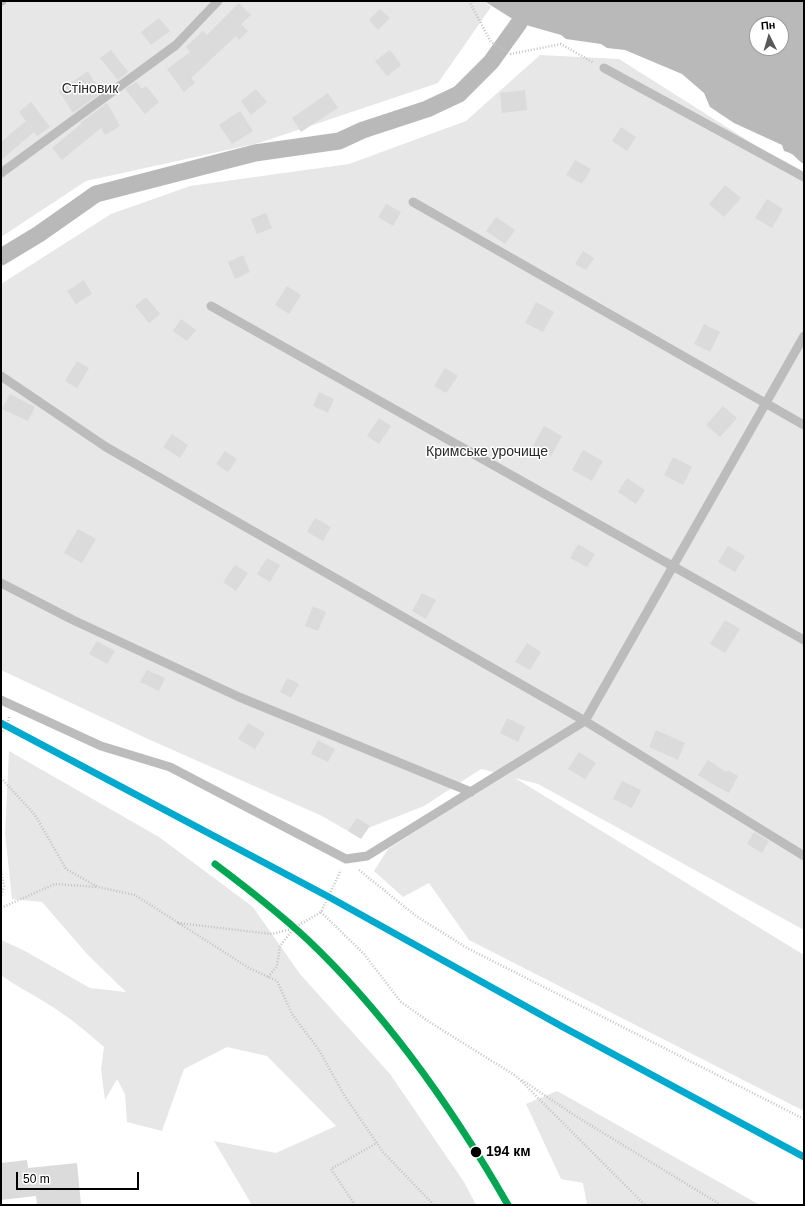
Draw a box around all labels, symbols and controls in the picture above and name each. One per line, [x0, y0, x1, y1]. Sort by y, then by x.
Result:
north arrow [749, 16, 789, 56]
text: Пн [760, 18, 776, 32]
park label: Стіновик [62, 81, 118, 97]
park label: Кримське урочище [426, 444, 548, 460]
place label: 194 км [486, 1144, 531, 1160]
marker: 194 км [469, 1145, 483, 1159]
scale bar [18, 1164, 141, 1190]
text: 50 m [23, 1172, 50, 1186]

